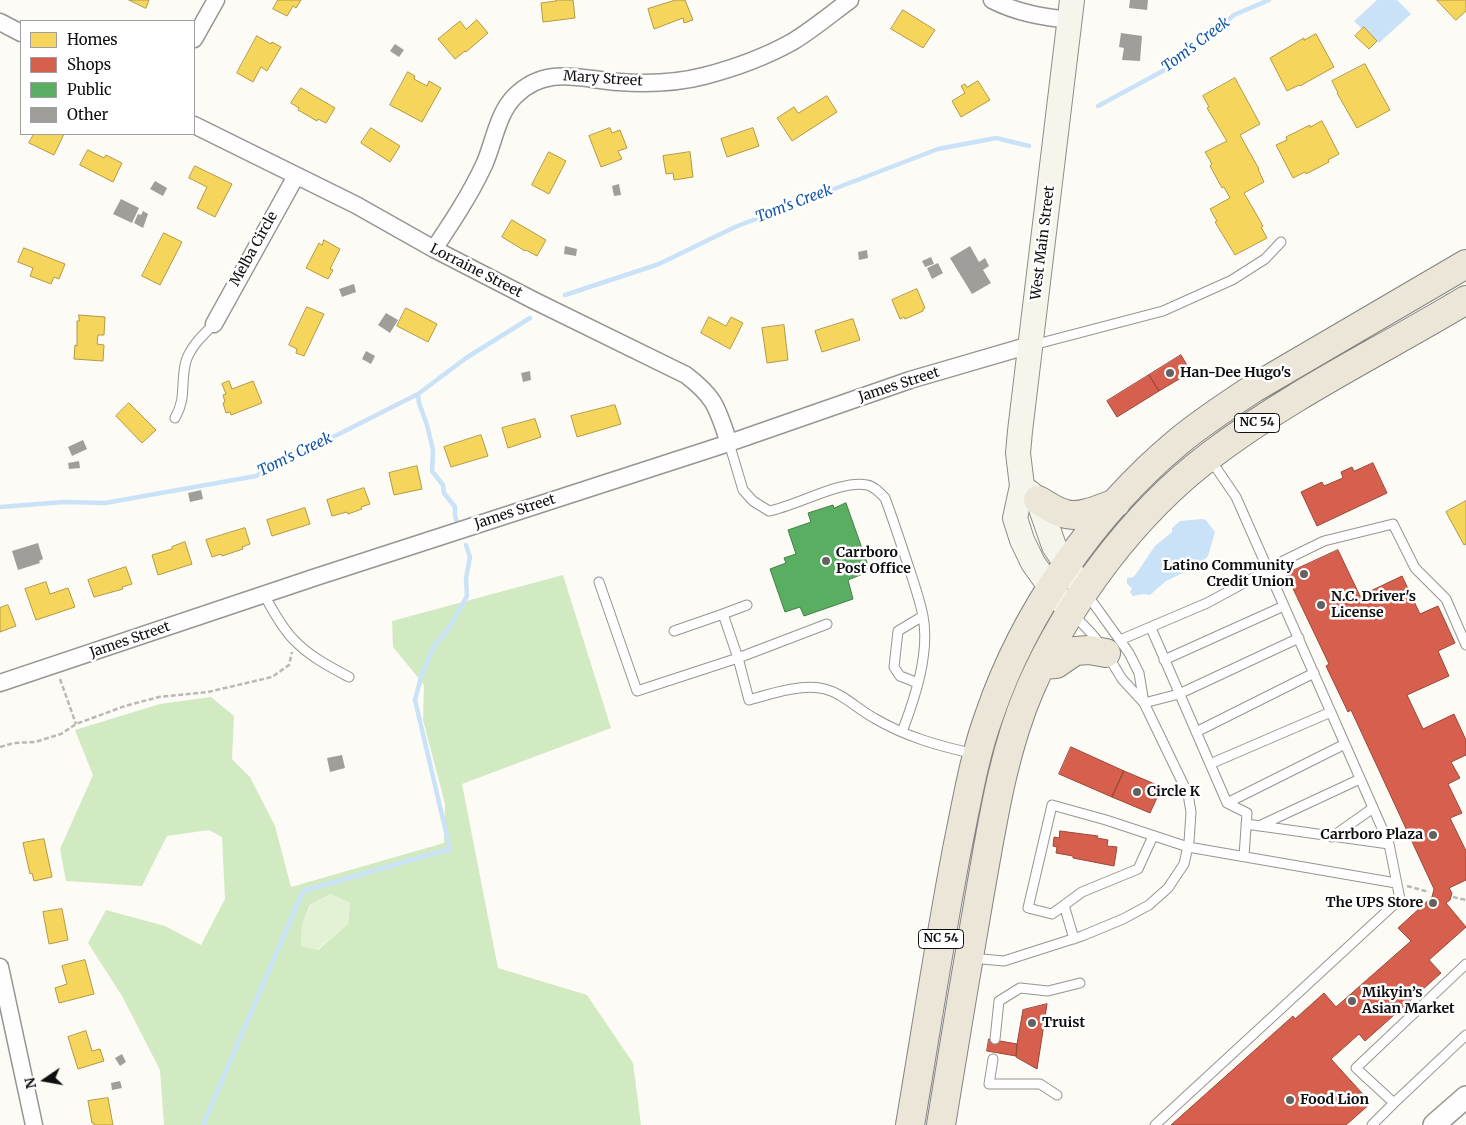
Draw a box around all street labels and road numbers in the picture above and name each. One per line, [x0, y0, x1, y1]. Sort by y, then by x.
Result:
street label: Mary Street [563, 68, 643, 90]
street label: West Main Street [1028, 185, 1058, 301]
street label: Melba Circle [227, 209, 281, 289]
street label: Lorraine Street [427, 240, 525, 302]
street label: James Street [857, 364, 941, 406]
road number: NC 54 [1234, 413, 1280, 432]
street label: James Street [473, 491, 557, 533]
street label: James Street [88, 618, 172, 662]
road number: NC 54 [918, 930, 964, 949]

